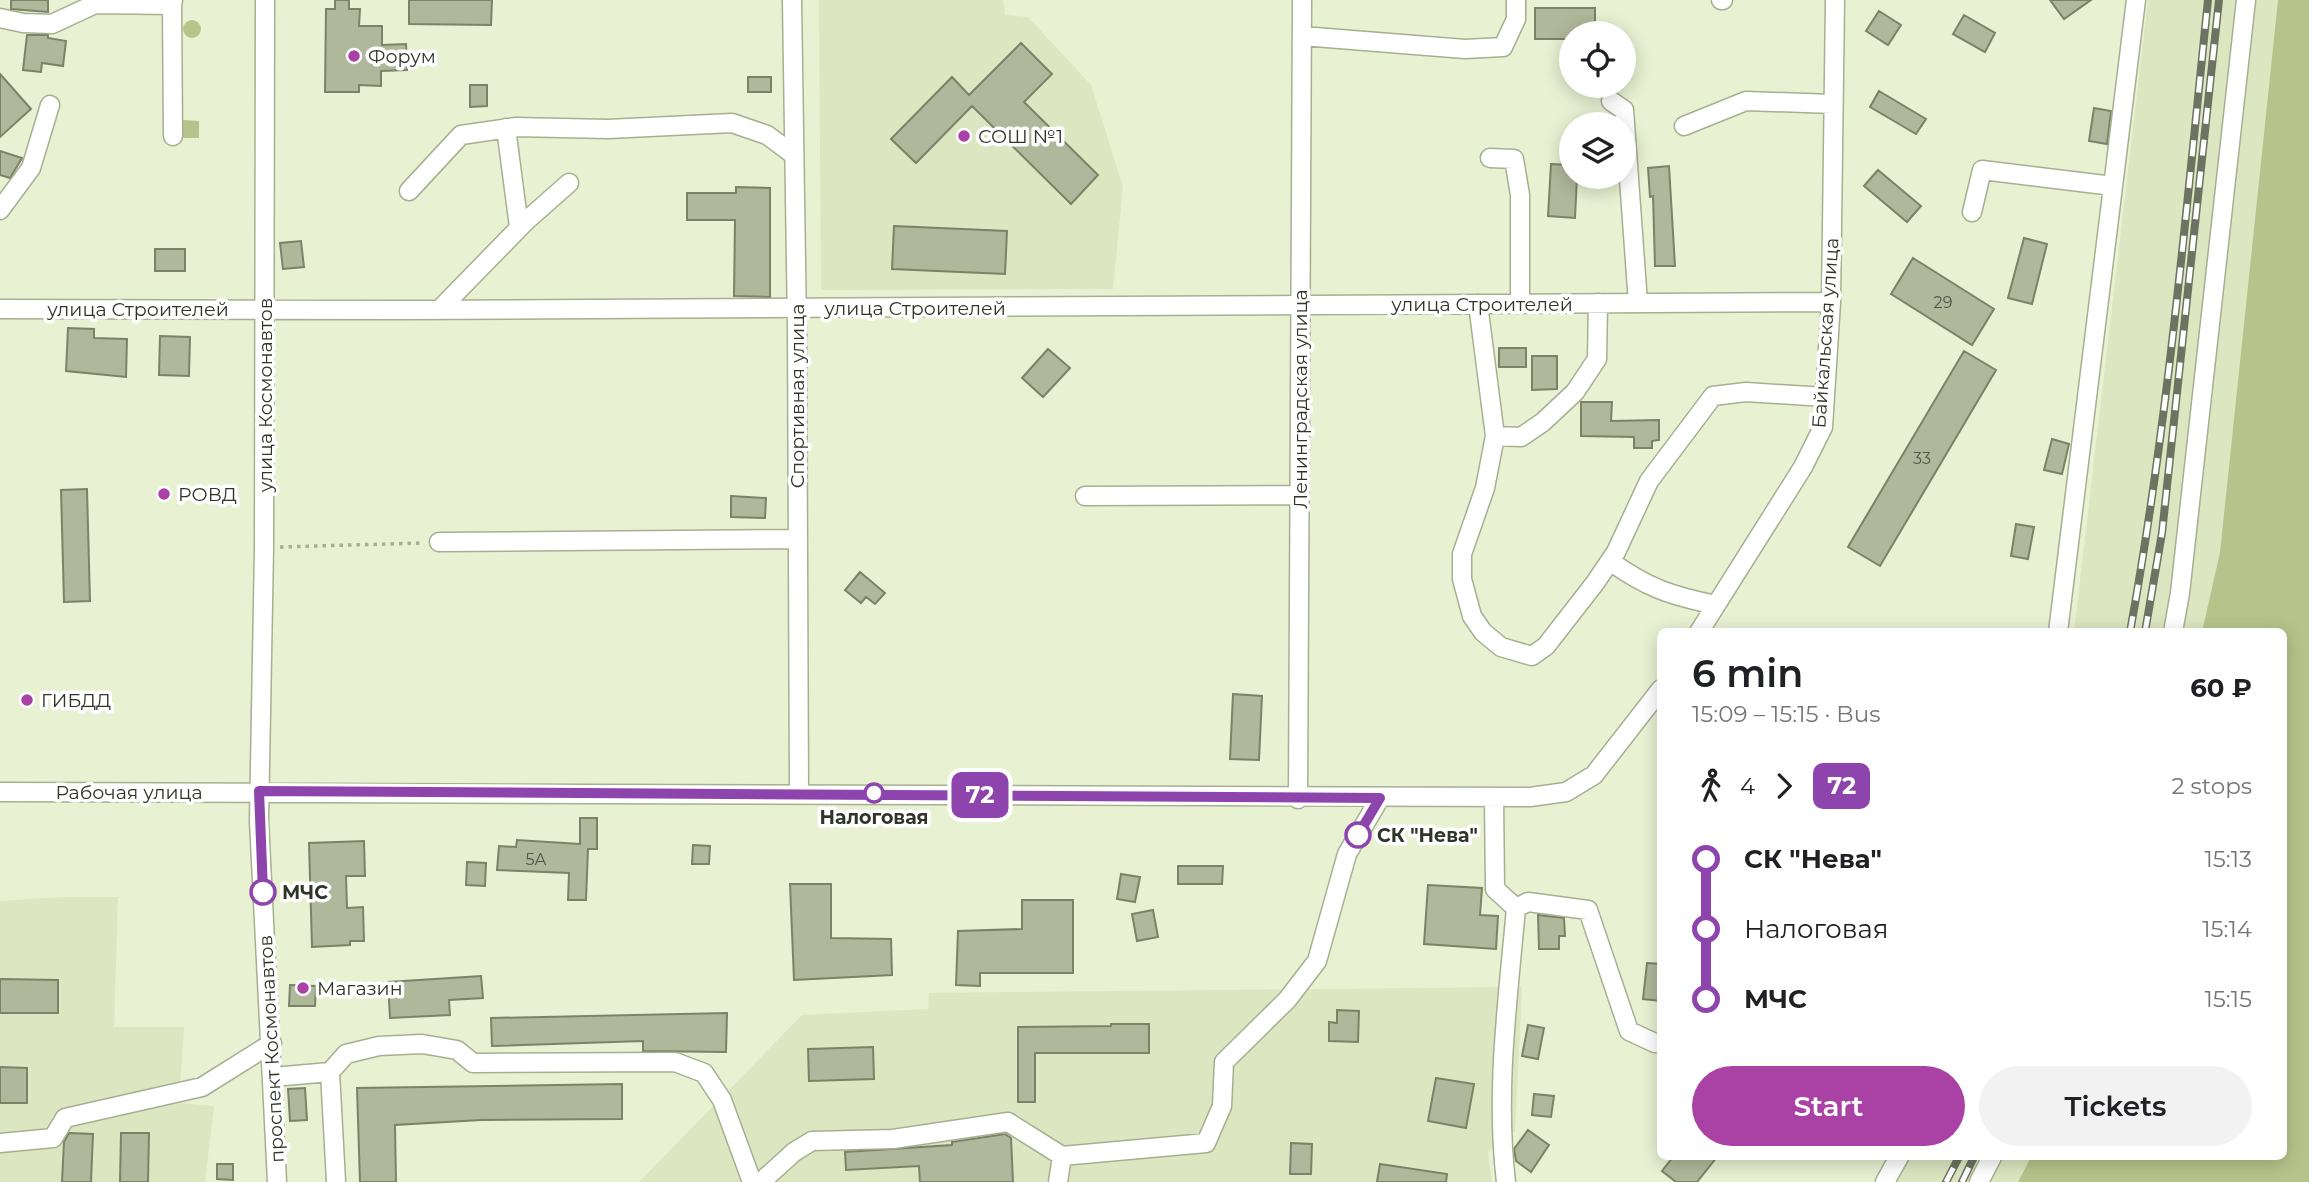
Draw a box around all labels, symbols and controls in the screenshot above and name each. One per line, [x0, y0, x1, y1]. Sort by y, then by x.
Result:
map controls [1559, 21, 1636, 189]
button: locate [1559, 21, 1636, 98]
place label: Форум [368, 45, 436, 68]
marker: Форум [346, 48, 362, 64]
button: layers [1559, 112, 1636, 189]
place label: СОШ №1 [978, 125, 1063, 148]
marker: СОШ №1 [956, 128, 972, 144]
street label: Байкальская улица [1807, 237, 1844, 429]
street label: Ленинградская улица [1289, 289, 1312, 509]
street label: улица Строителей [1390, 293, 1573, 316]
house number: 29 [1934, 293, 1952, 312]
street label: улица Строителей [823, 297, 1006, 320]
street label: улица Строителей [46, 298, 229, 321]
street label: улица Космонавтов [254, 298, 277, 493]
street label: Спортивная улица [786, 304, 809, 488]
house number: 33 [1913, 449, 1931, 468]
place label: РОВД [178, 483, 237, 506]
marker: РОВД [156, 486, 172, 502]
text: 6 min [1692, 650, 1803, 697]
text: 60 ₽ [2190, 672, 2252, 704]
place label: ГИБДД [41, 689, 111, 712]
marker: ГИБДД [19, 692, 35, 708]
text: 15:09 – 15:15 · Bus [1692, 700, 1880, 728]
icon: walk [1692, 767, 1730, 805]
icon: forward [1765, 767, 1803, 805]
text: 72 [1827, 771, 1856, 800]
line badge: 72 [948, 772, 1012, 818]
text: 4 [1740, 772, 1755, 800]
text: 2 stops [2172, 772, 2252, 800]
text: 72 [965, 780, 995, 809]
street label: Рабочая улица [55, 781, 203, 804]
marker: Налоговая [864, 783, 884, 803]
place label: Налоговая [819, 806, 929, 829]
marker: СК "Нева" [1345, 822, 1371, 848]
place label: СК "Нева" [1377, 824, 1478, 847]
text: СК "Нева" [1744, 843, 1882, 875]
text: 15:13 [2205, 845, 2252, 873]
house number: 5А [526, 850, 547, 869]
marker: МЧС [250, 879, 276, 905]
place label: МЧС [282, 881, 328, 904]
text: Налоговая [1744, 913, 1888, 945]
text: 15:14 [2202, 915, 2252, 943]
street label: проспект Космонавтов [254, 934, 289, 1164]
place label: Магазин [317, 977, 403, 1000]
marker: Магазин [295, 980, 311, 996]
text: МЧС [1744, 983, 1807, 1015]
text: 15:15 [2204, 985, 2252, 1013]
button: Start [1692, 1066, 1965, 1146]
button: Tickets [1979, 1066, 2252, 1146]

